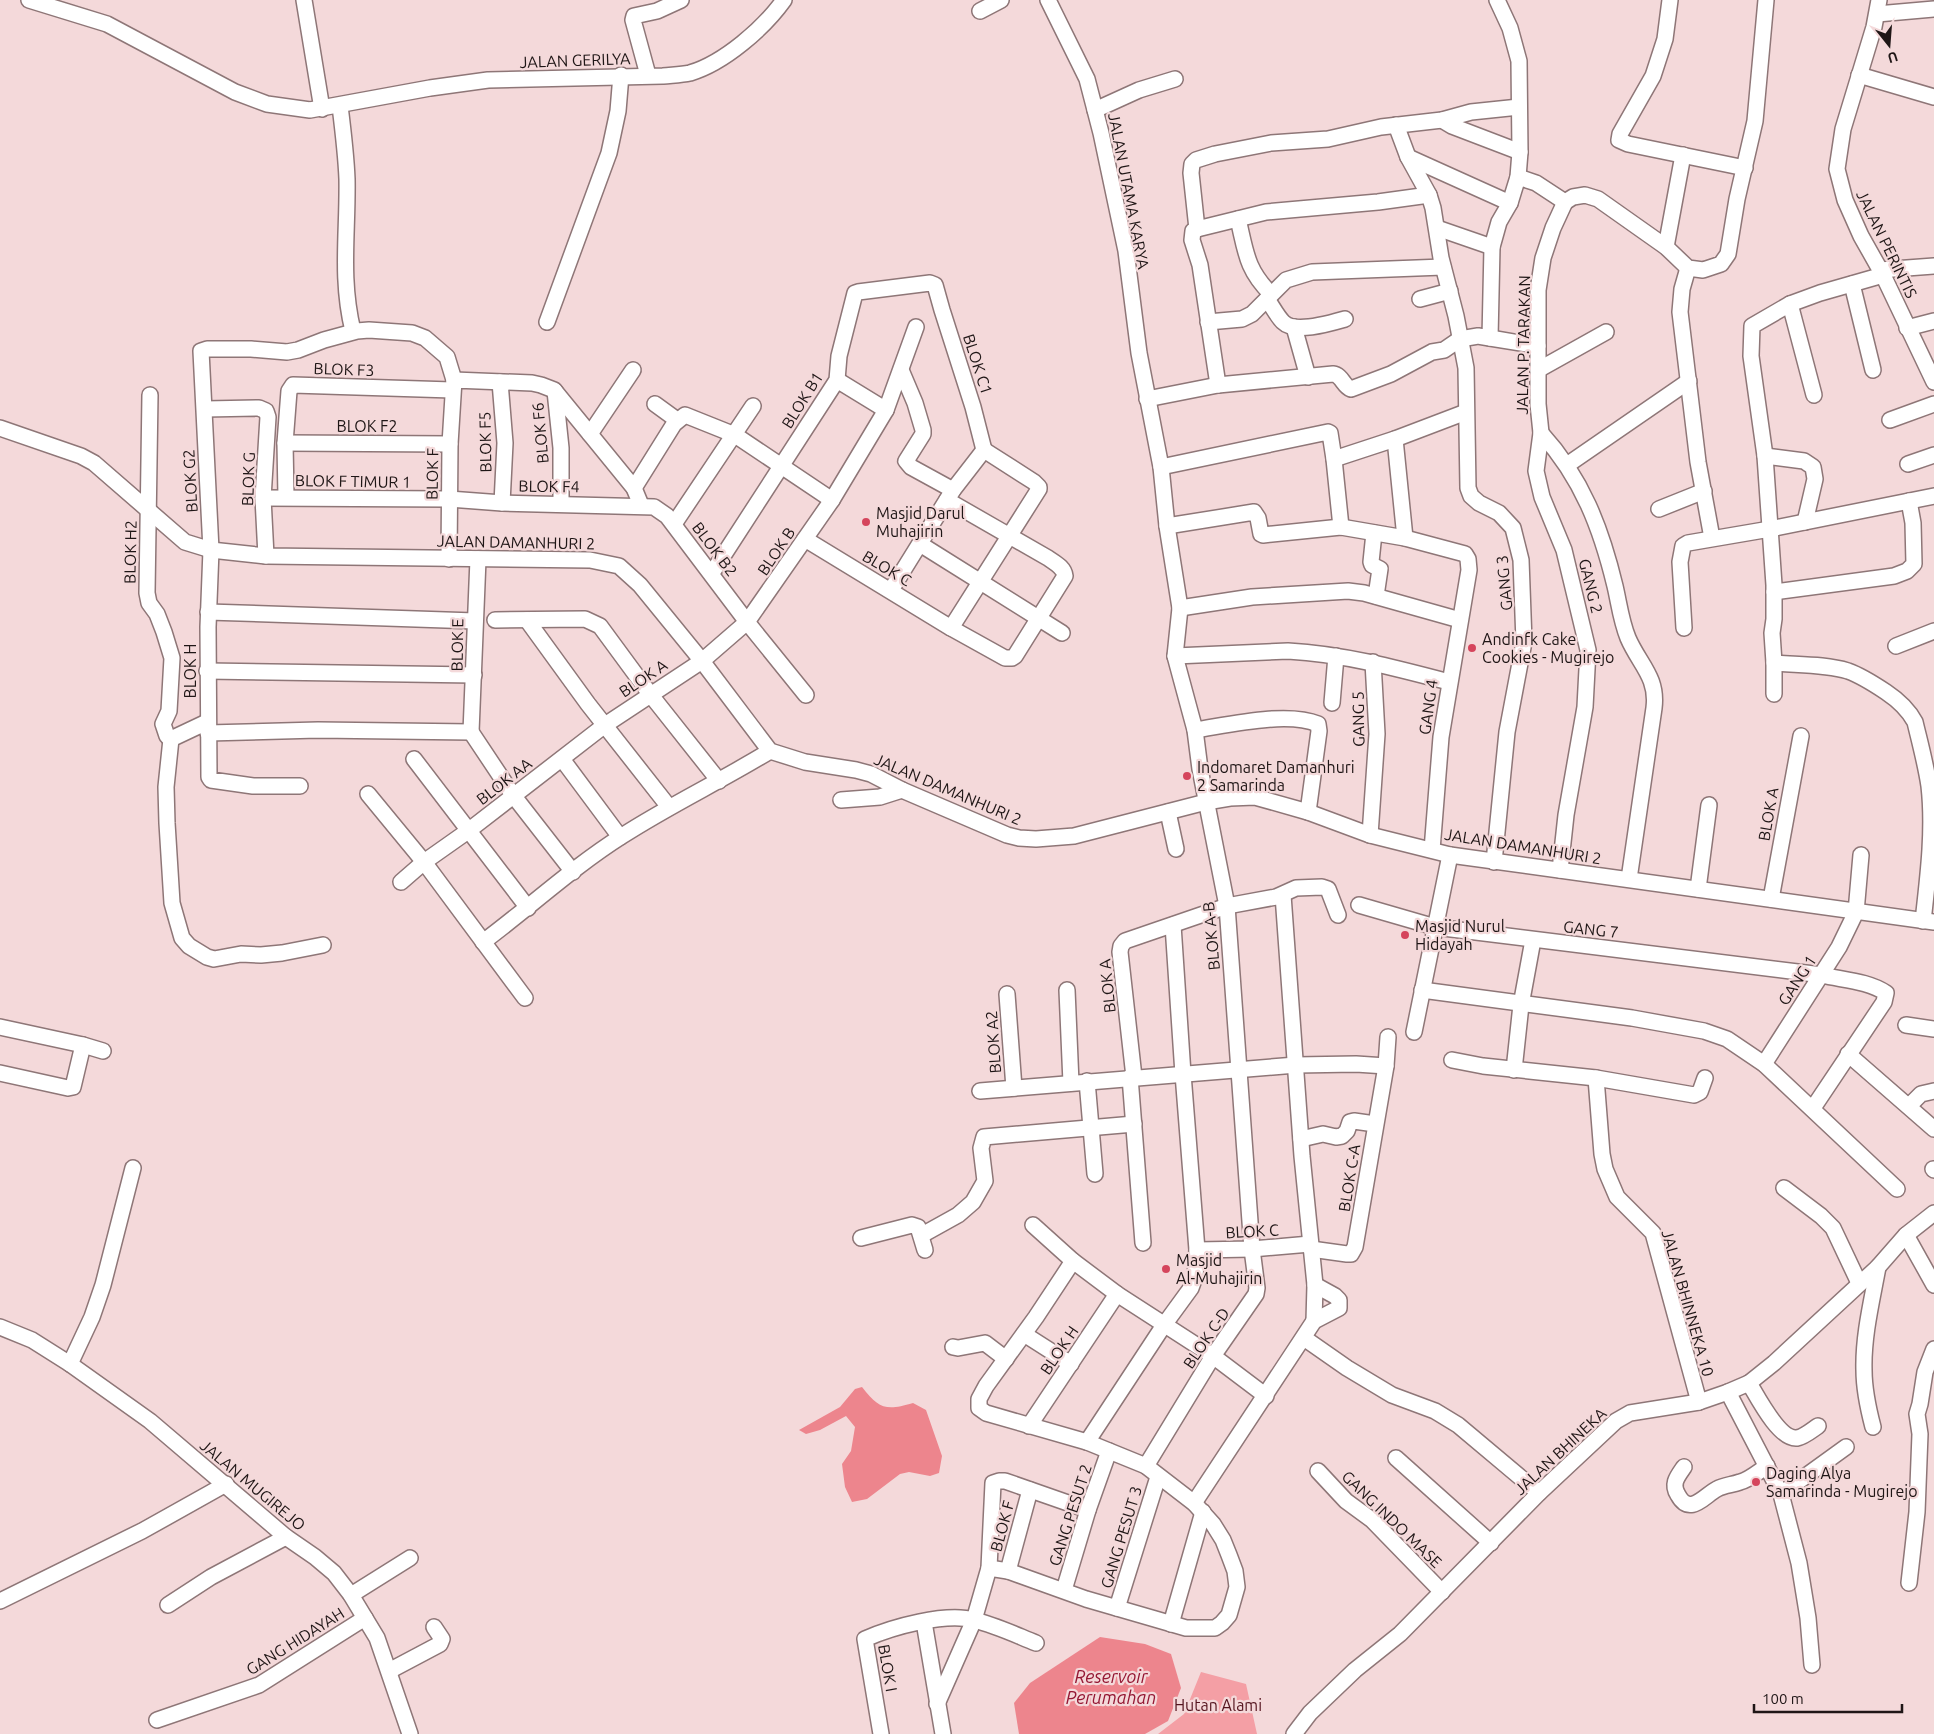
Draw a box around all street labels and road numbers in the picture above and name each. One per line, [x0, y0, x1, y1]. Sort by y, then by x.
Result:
street label: JALAN GERILYA [519, 49, 631, 71]
street label: JALAN UTAMA KARYA [1105, 111, 1153, 271]
street label: JALAN PERINTIS [1853, 187, 1921, 301]
street label: JALAN P. TARAKAN [1513, 275, 1533, 415]
street label: BLOK C1 [960, 332, 996, 396]
street label: BLOK F3 [313, 359, 375, 379]
street label: BLOK B1 [778, 369, 826, 431]
street label: BLOK F6 [528, 402, 552, 464]
street label: BLOK F5 [475, 411, 495, 473]
street label: BLOK F2 [336, 417, 398, 435]
street label: BLOK F [423, 448, 441, 500]
street label: BLOK G2 [179, 449, 201, 513]
street label: BLOK G [238, 452, 258, 506]
street label: BLOK F TIMUR 1 [295, 471, 411, 491]
street label: BLOK F4 [518, 476, 580, 496]
street label: BLOK B2 [689, 519, 741, 579]
street label: BLOK H2 [120, 520, 140, 584]
street label: BLOK B [754, 524, 798, 578]
street label: JALAN DAMANHURI 2 [437, 532, 595, 552]
street label: BLOK C [859, 547, 915, 590]
street label: GANG 3 [1493, 554, 1515, 612]
street label: GANG 2 [1576, 557, 1606, 615]
street label: BLOK E [448, 619, 466, 671]
street label: BLOK H [181, 644, 199, 698]
street label: BLOK A [616, 655, 671, 701]
street label: GANG 4 [1415, 678, 1441, 736]
street label: GANG 5 [1349, 691, 1367, 747]
street label: JALAN DAMANHURI 2 [872, 750, 1024, 828]
street label: BLOK AA [473, 754, 536, 808]
street label: BLOK A [1754, 785, 1782, 842]
street label: JALAN DAMANHURI 2 [1443, 825, 1603, 867]
street label: BLOK A-B [1199, 901, 1223, 971]
street label: GANG 7 [1562, 917, 1620, 941]
street label: GANG 1 [1774, 952, 1820, 1008]
street label: BLOK A [1095, 958, 1119, 1014]
street label: BLOK A2 [982, 1010, 1004, 1074]
street label: BLOK C-A [1335, 1142, 1363, 1213]
street label: BLOK C [1225, 1221, 1279, 1241]
street label: JALAN BHINNEKA 10 [1658, 1227, 1718, 1379]
street label: BLOK C-D [1179, 1304, 1233, 1372]
street label: BLOK H [1036, 1322, 1082, 1378]
street label: JALAN BHINEKA [1510, 1404, 1610, 1498]
street label: JALAN MUGIREJO [197, 1436, 309, 1534]
street label: GANG PESUT 2 [1045, 1462, 1095, 1568]
street label: GANG INDO MASE [1338, 1467, 1446, 1571]
street label: GANG PESUT 3 [1097, 1484, 1145, 1590]
street label: BLOK F [987, 1499, 1017, 1553]
street label: GANG HIDAYAH [243, 1604, 347, 1678]
street label: BLOK I [875, 1643, 901, 1693]

